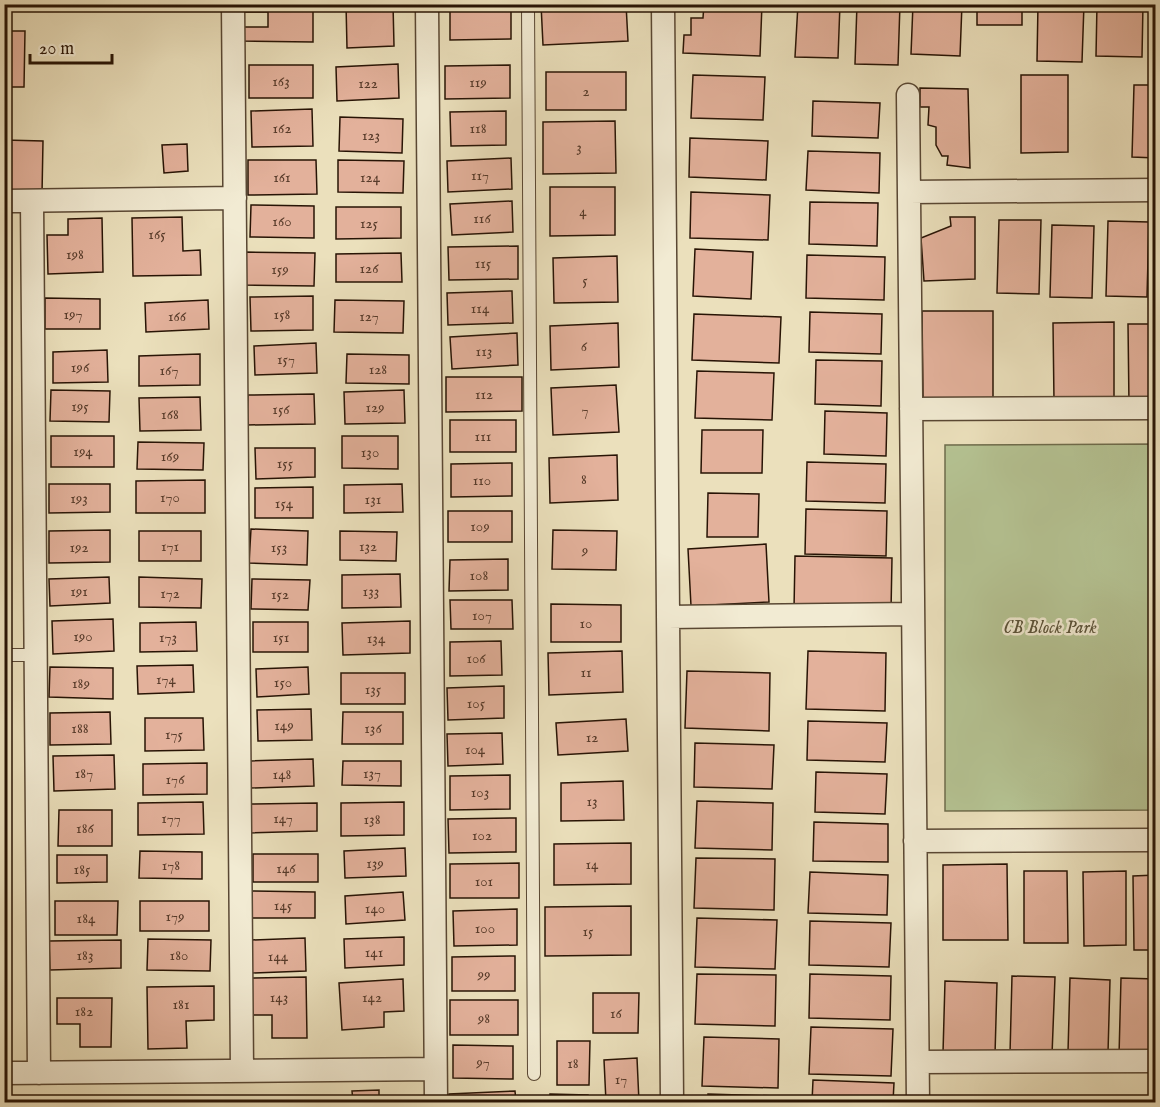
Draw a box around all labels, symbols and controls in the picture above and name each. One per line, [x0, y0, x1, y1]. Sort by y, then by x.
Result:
scale bar [30, 27, 112, 65]
text: 20 m [39, 38, 74, 61]
house number: 163 [272, 72, 290, 91]
house number: 119 [469, 73, 487, 92]
house number: 122 [358, 74, 378, 93]
house number: 2 [582, 82, 590, 101]
house number: 162 [273, 119, 291, 138]
house number: 118 [469, 119, 487, 138]
house number: 123 [362, 126, 380, 145]
house number: 3 [576, 138, 582, 157]
house number: 117 [471, 166, 489, 185]
house number: 161 [273, 168, 291, 187]
house number: 124 [360, 168, 381, 187]
house number: 4 [579, 202, 587, 221]
house number: 116 [473, 209, 491, 228]
house number: 160 [272, 212, 292, 231]
house number: 125 [360, 214, 379, 233]
house number: 165 [148, 225, 166, 244]
house number: 198 [66, 245, 84, 264]
house number: 115 [475, 254, 492, 273]
house number: 126 [360, 259, 379, 278]
house number: 159 [271, 260, 289, 279]
house number: 5 [582, 271, 588, 290]
house number: 114 [471, 299, 490, 318]
house number: 197 [63, 305, 83, 324]
house number: 158 [274, 305, 291, 324]
house number: 166 [168, 307, 187, 326]
house number: 127 [359, 307, 379, 326]
house number: 6 [581, 337, 588, 356]
house number: 113 [476, 342, 492, 361]
house number: 157 [277, 350, 295, 369]
house number: 196 [71, 358, 90, 377]
house number: 128 [369, 360, 387, 379]
house number: 167 [160, 361, 178, 380]
house number: 112 [475, 385, 493, 404]
house number: 195 [71, 397, 89, 416]
house number: 129 [365, 398, 385, 417]
house number: 156 [272, 400, 290, 419]
house number: 7 [581, 401, 589, 420]
house number: 168 [161, 405, 179, 424]
house number: 111 [475, 427, 491, 446]
house number: 194 [73, 442, 93, 461]
house number: 130 [361, 443, 379, 462]
house number: 169 [161, 447, 179, 466]
house number: 155 [277, 454, 294, 473]
house number: 8 [581, 470, 587, 489]
house number: 110 [473, 471, 491, 490]
house number: 170 [160, 488, 180, 507]
house number: 193 [70, 489, 88, 508]
house number: 131 [365, 490, 381, 509]
house number: 154 [275, 494, 294, 513]
house number: 109 [470, 517, 490, 536]
house number: 171 [161, 537, 179, 556]
house number: 132 [359, 537, 377, 556]
house number: 192 [69, 538, 89, 557]
house number: 153 [271, 538, 287, 557]
house number: 9 [581, 541, 588, 560]
house number: 108 [470, 566, 489, 585]
house number: 191 [70, 582, 88, 601]
house number: 133 [363, 582, 379, 601]
house number: 172 [160, 584, 180, 603]
house number: 152 [271, 585, 289, 604]
house number: 107 [472, 606, 492, 625]
house number: 10 [580, 614, 592, 633]
park label: CB Block Park [1003, 617, 1097, 640]
house number: 190 [73, 627, 93, 646]
house number: 173 [159, 628, 177, 647]
house number: 151 [273, 628, 289, 647]
house number: 134 [367, 629, 386, 648]
house number: 106 [466, 649, 486, 668]
house number: 11 [580, 663, 592, 682]
house number: 174 [156, 670, 177, 689]
house number: 150 [274, 673, 292, 692]
house number: 189 [72, 674, 90, 693]
house number: 135 [365, 680, 382, 699]
house number: 105 [467, 694, 486, 713]
house number: 149 [274, 716, 294, 735]
house number: 188 [71, 719, 89, 738]
house number: 136 [364, 719, 382, 738]
house number: 175 [165, 725, 184, 744]
house number: 12 [586, 728, 598, 747]
house number: 104 [465, 740, 486, 759]
house number: 187 [75, 764, 93, 783]
house number: 137 [363, 764, 381, 783]
house number: 148 [273, 765, 292, 784]
house number: 176 [166, 770, 185, 789]
house number: 103 [471, 783, 489, 802]
house number: 13 [586, 792, 598, 811]
house number: 177 [161, 809, 181, 828]
house number: 147 [273, 809, 293, 828]
house number: 138 [363, 810, 381, 829]
house number: 186 [76, 819, 95, 838]
house number: 102 [472, 826, 492, 845]
house number: 139 [366, 854, 384, 873]
house number: 14 [586, 855, 599, 874]
house number: 178 [162, 856, 180, 875]
house number: 146 [276, 859, 296, 878]
house number: 185 [74, 860, 91, 879]
house number: 101 [475, 872, 493, 891]
house number: 145 [274, 896, 293, 915]
house number: 140 [365, 899, 385, 918]
house number: 179 [165, 907, 185, 926]
house number: 184 [77, 909, 96, 928]
house number: 100 [475, 919, 495, 938]
house number: 15 [582, 922, 594, 941]
house number: 141 [365, 943, 383, 962]
house number: 183 [76, 946, 94, 965]
house number: 180 [170, 946, 188, 965]
house number: 144 [268, 947, 289, 966]
house number: 99 [476, 965, 491, 984]
house number: 143 [270, 988, 288, 1007]
house number: 142 [362, 988, 382, 1007]
house number: 181 [172, 995, 190, 1014]
house number: 182 [75, 1002, 93, 1021]
house number: 16 [610, 1004, 623, 1023]
house number: 98 [477, 1009, 490, 1028]
house number: 97 [475, 1053, 490, 1072]
house number: 18 [567, 1054, 579, 1073]
house number: 17 [615, 1070, 627, 1089]

